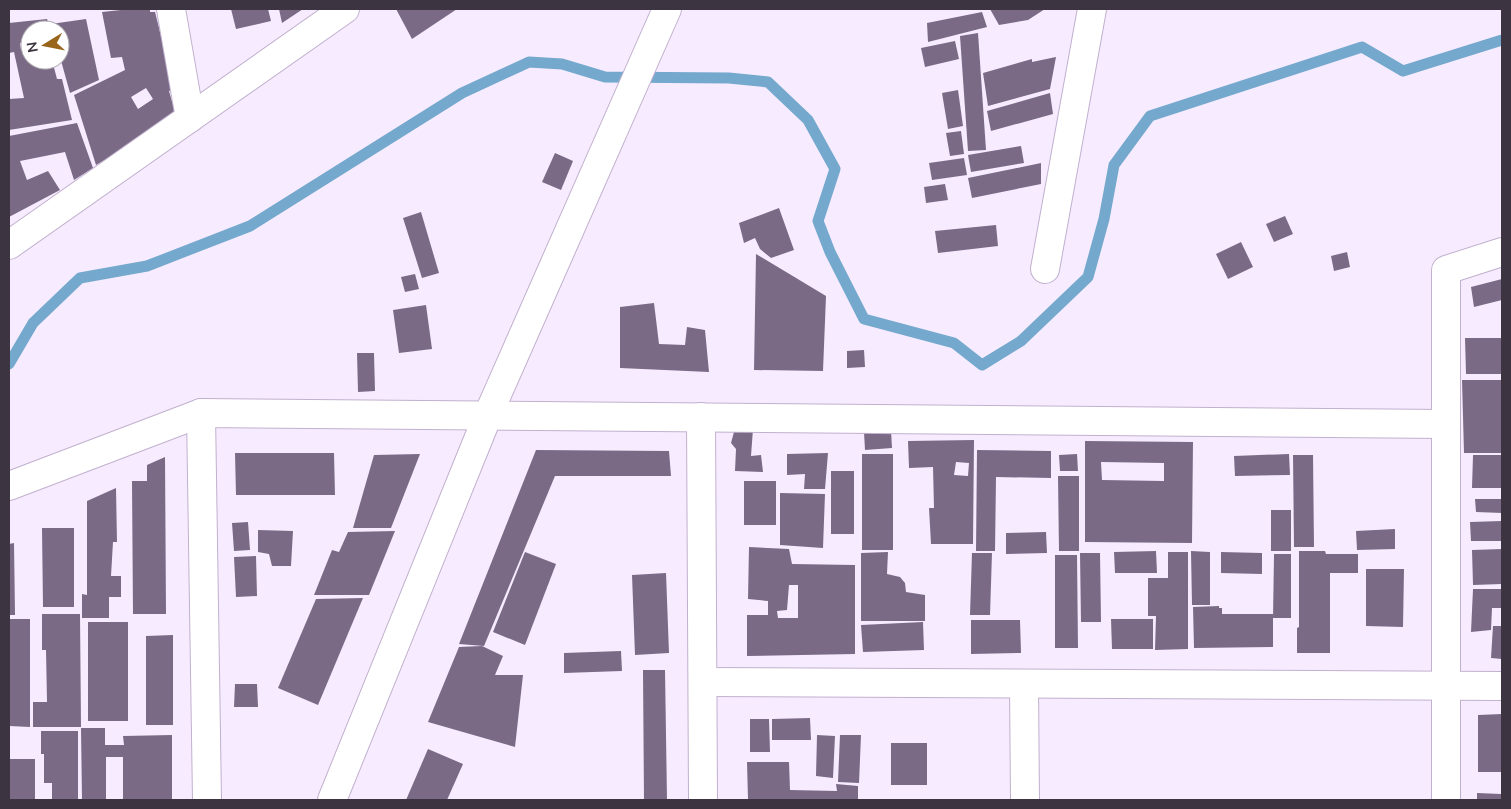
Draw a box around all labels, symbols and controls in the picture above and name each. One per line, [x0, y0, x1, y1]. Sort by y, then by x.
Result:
north arrow [20, 20, 70, 70]
text: N [22, 40, 42, 54]

